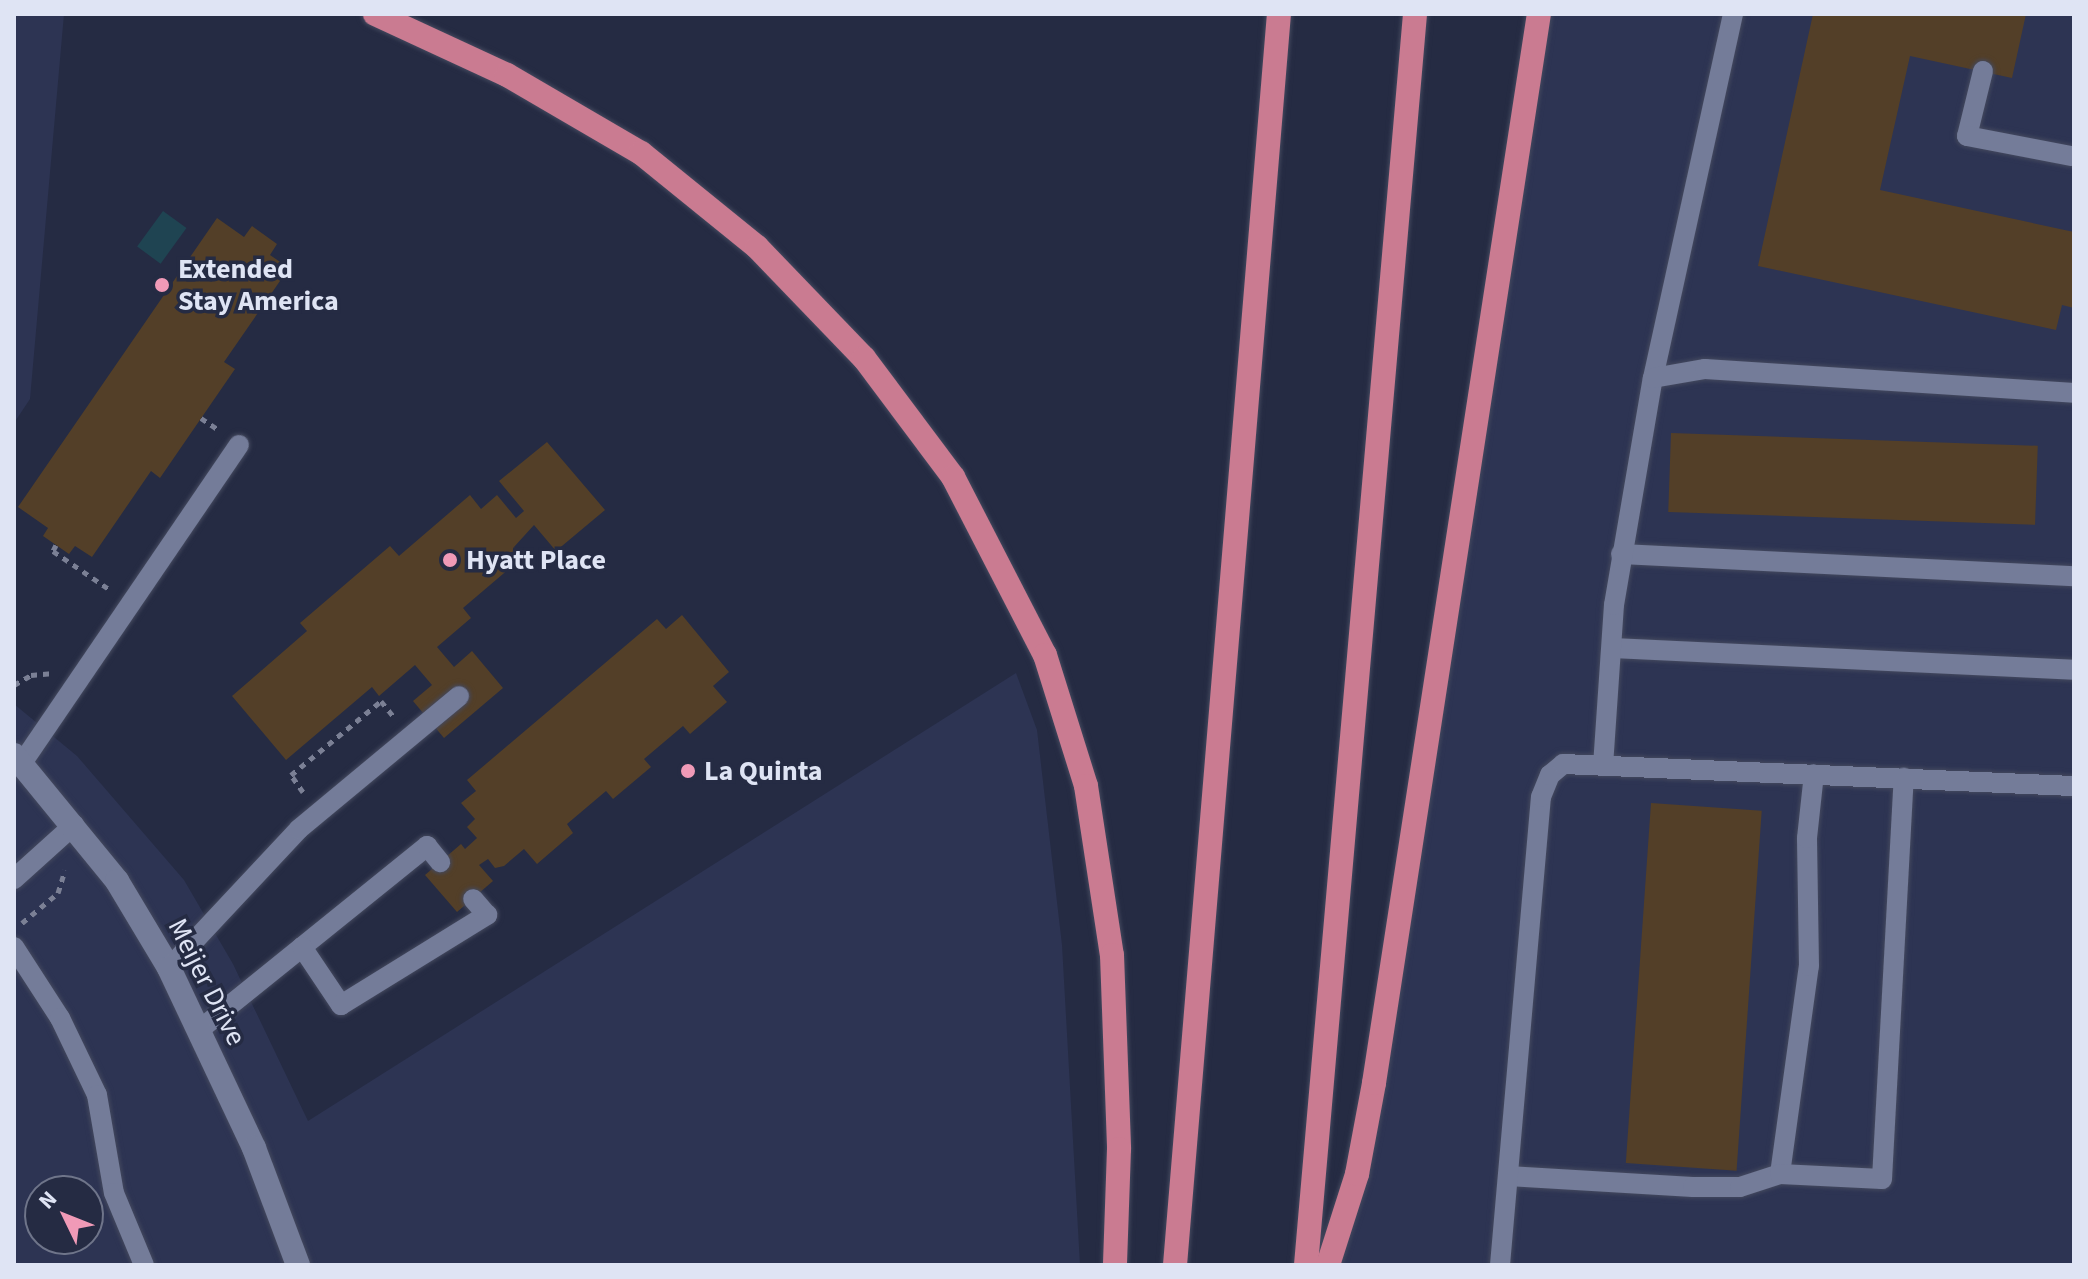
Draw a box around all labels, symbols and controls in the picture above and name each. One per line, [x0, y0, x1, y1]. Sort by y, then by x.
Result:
place label: Extended Stay America [178, 252, 339, 318]
marker: Extended Stay America [153, 276, 171, 294]
place label: Hyatt Place [466, 543, 606, 577]
marker: Hyatt Place [441, 551, 459, 569]
place label: La Quinta [704, 754, 823, 788]
marker: La Quinta [679, 762, 697, 780]
street label: Meijer Drive [161, 913, 253, 1051]
north arrow [24, 1175, 104, 1255]
text: N [31, 1184, 65, 1216]

